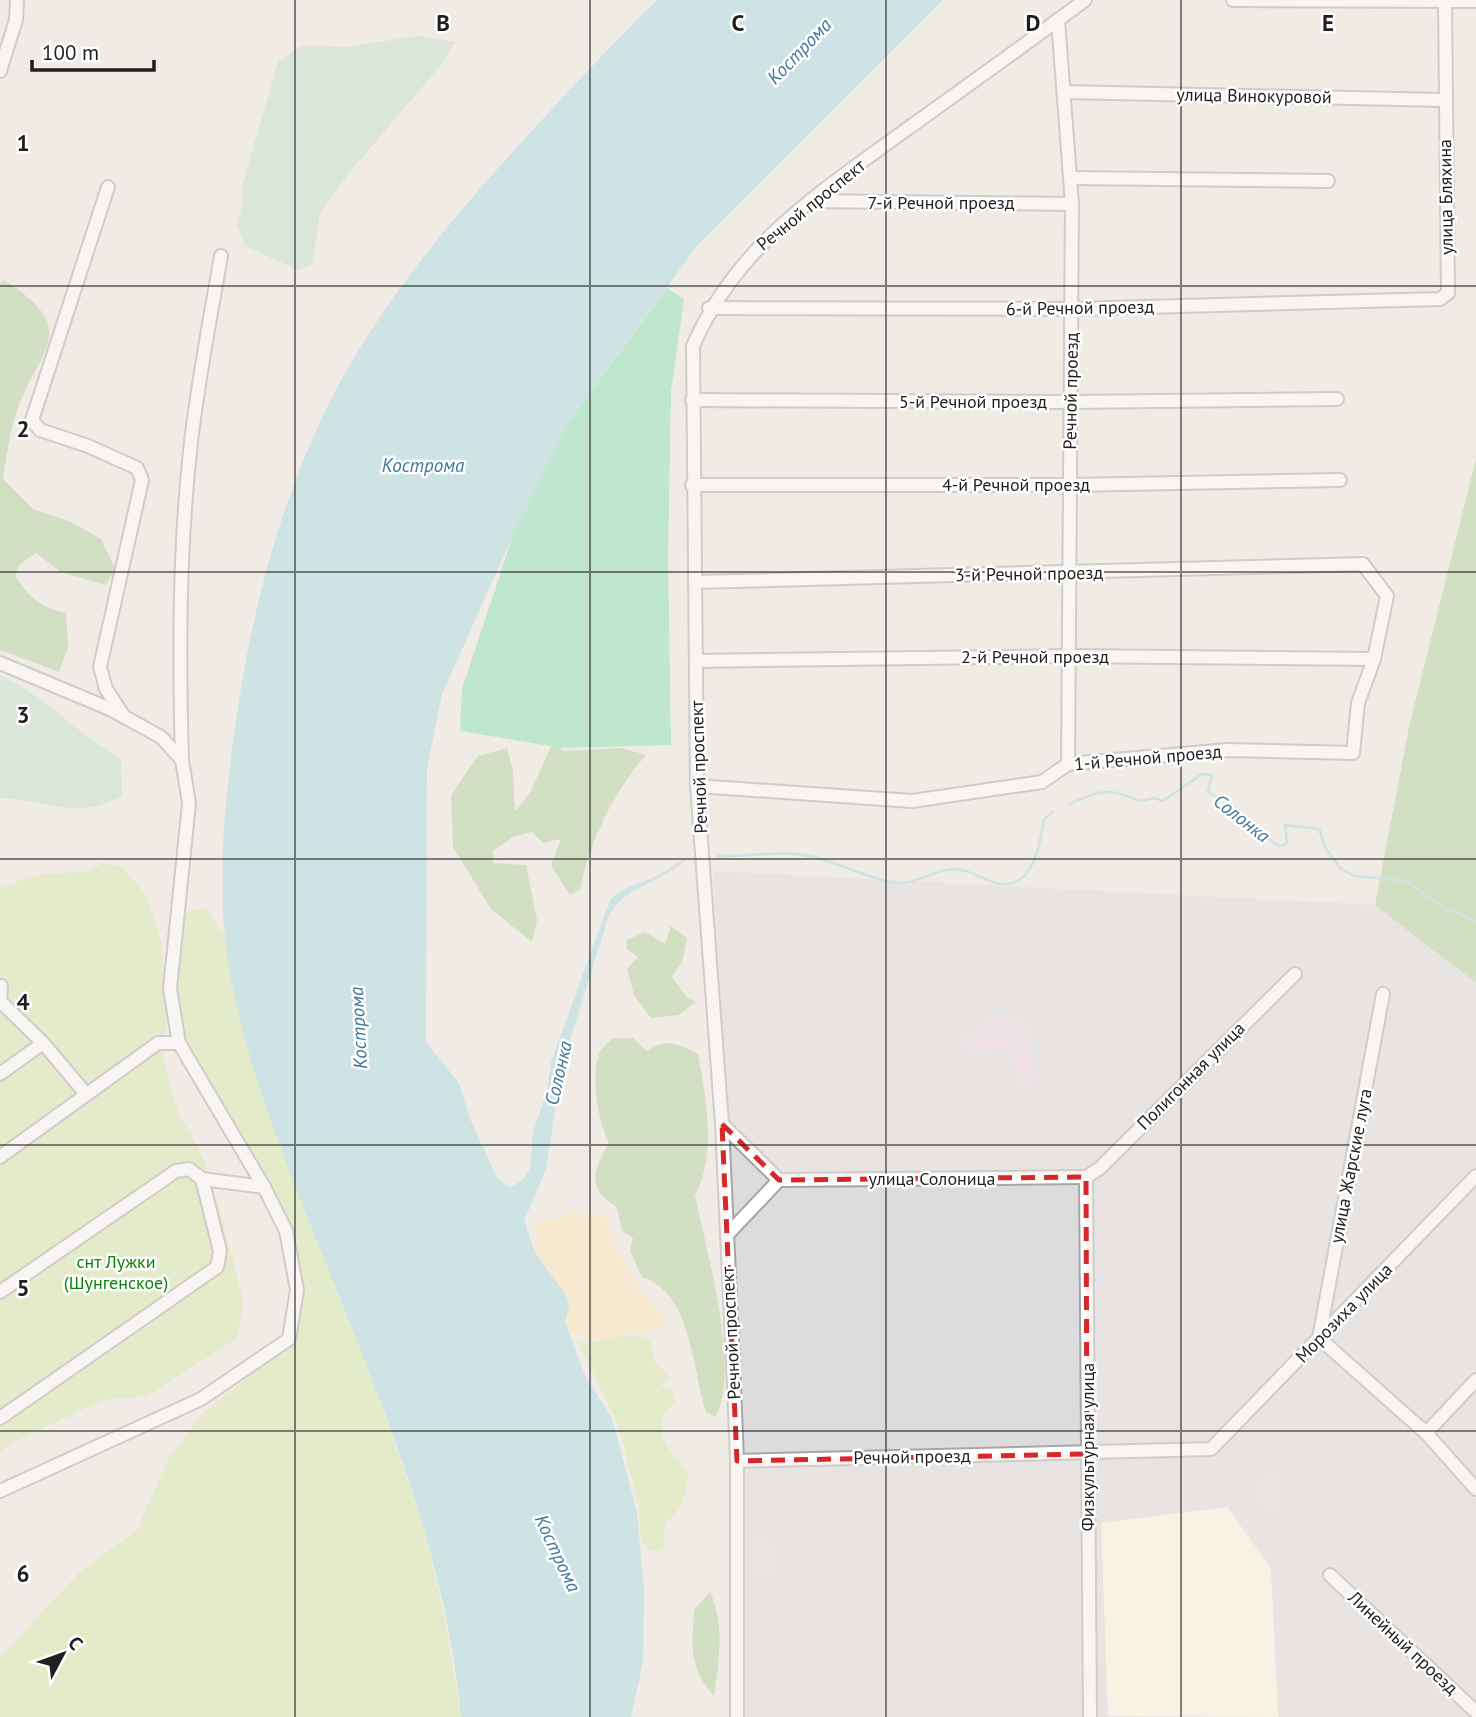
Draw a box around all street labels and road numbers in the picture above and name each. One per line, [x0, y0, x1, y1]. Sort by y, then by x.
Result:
street label: улица Винокуровой [1176, 83, 1332, 108]
street label: улица Бляхина [1433, 139, 1458, 255]
street label: Речной проспект [752, 153, 870, 255]
street label: 7-й Речной проезд [868, 191, 1015, 214]
street label: 6-й Речной проезд [1006, 295, 1155, 320]
street label: Речной проезд [1058, 332, 1083, 450]
street label: 5-й Речной проезд [899, 390, 1047, 413]
street label: 4-й Речной проезд [942, 473, 1090, 496]
street label: 3-й Речной проезд [955, 561, 1104, 586]
street label: 2-й Речной проезд [961, 645, 1109, 668]
street label: Речной проспект [685, 699, 712, 834]
street label: 1-й Речной проезд [1073, 740, 1223, 775]
street label: Полигонная улица [1132, 1017, 1250, 1135]
street label: улица Жарские луга [1324, 1086, 1377, 1245]
street label: улица Солоница [869, 1167, 995, 1190]
street label: Морозиха улица [1290, 1258, 1397, 1367]
street label: Речной проспект [715, 1265, 745, 1400]
street label: Физкультурная улица [1076, 1363, 1099, 1531]
street label: Речной проезд [853, 1444, 971, 1469]
street label: Линейный проезд [1343, 1585, 1463, 1700]

